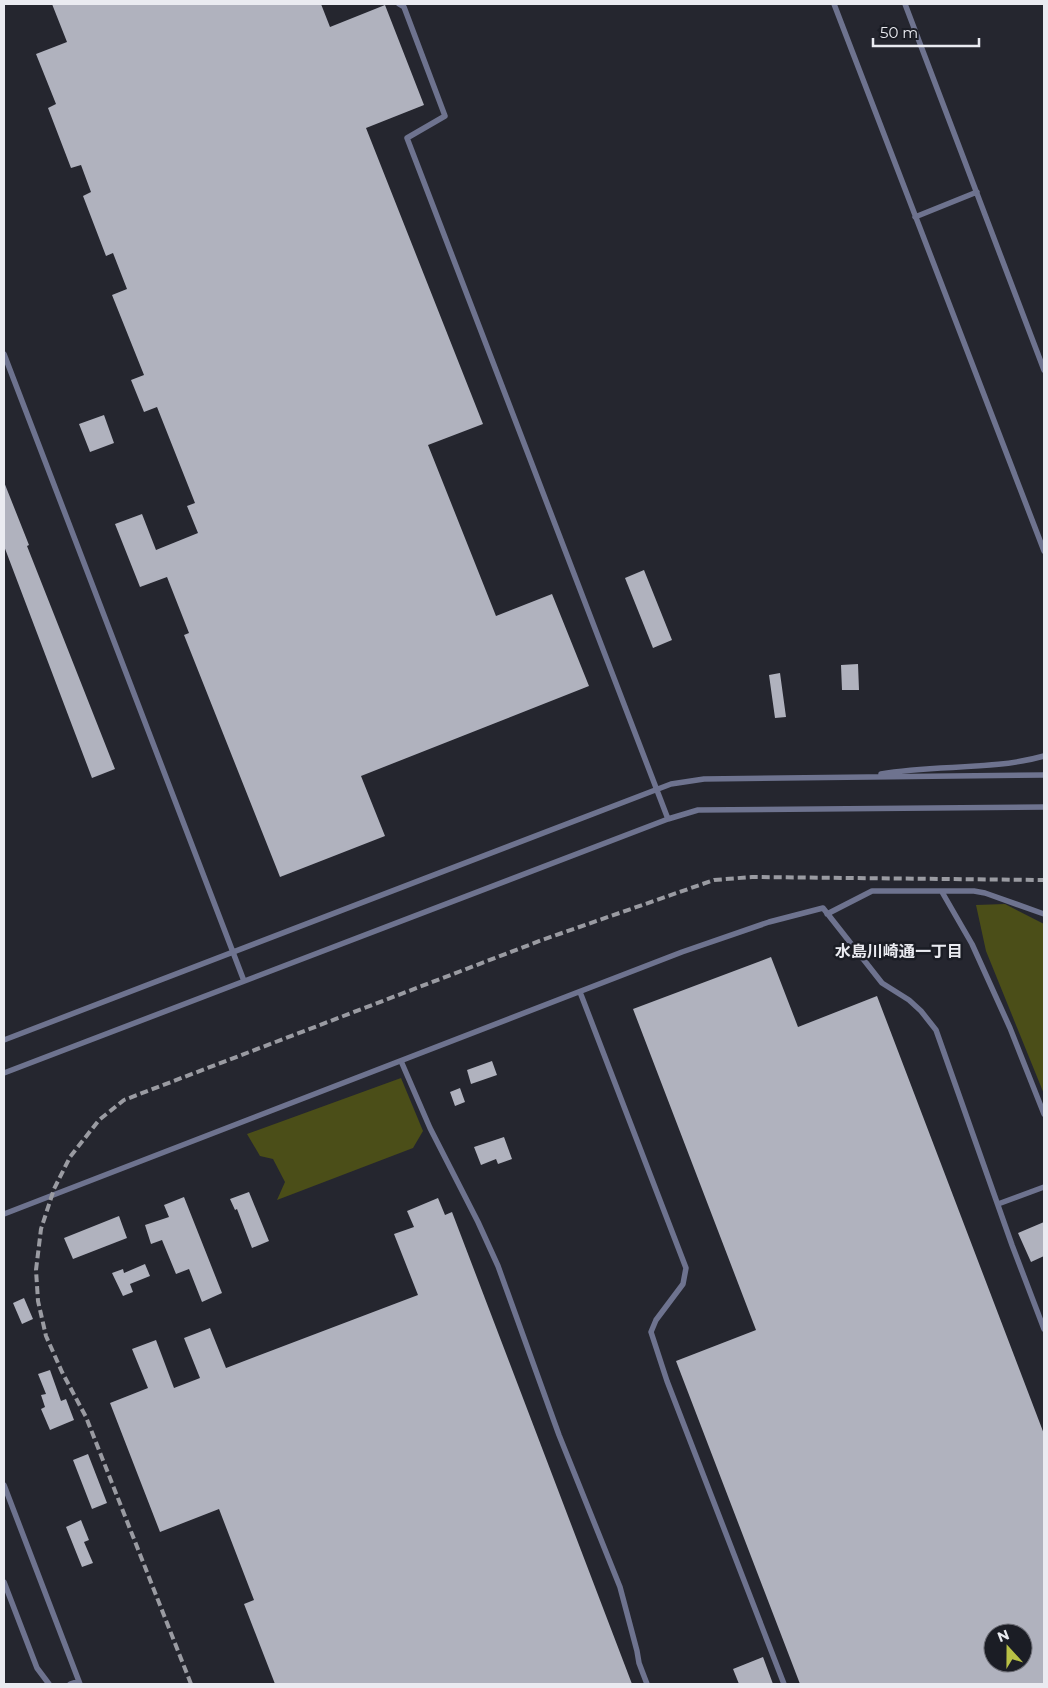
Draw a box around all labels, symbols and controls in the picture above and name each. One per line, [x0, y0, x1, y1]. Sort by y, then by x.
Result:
scale bar [873, 15, 979, 47]
text: 50 m [880, 23, 918, 42]
district label: 水島川崎通一丁目 [835, 942, 963, 961]
north arrow [983, 1623, 1033, 1673]
text: N [995, 1625, 1012, 1646]

